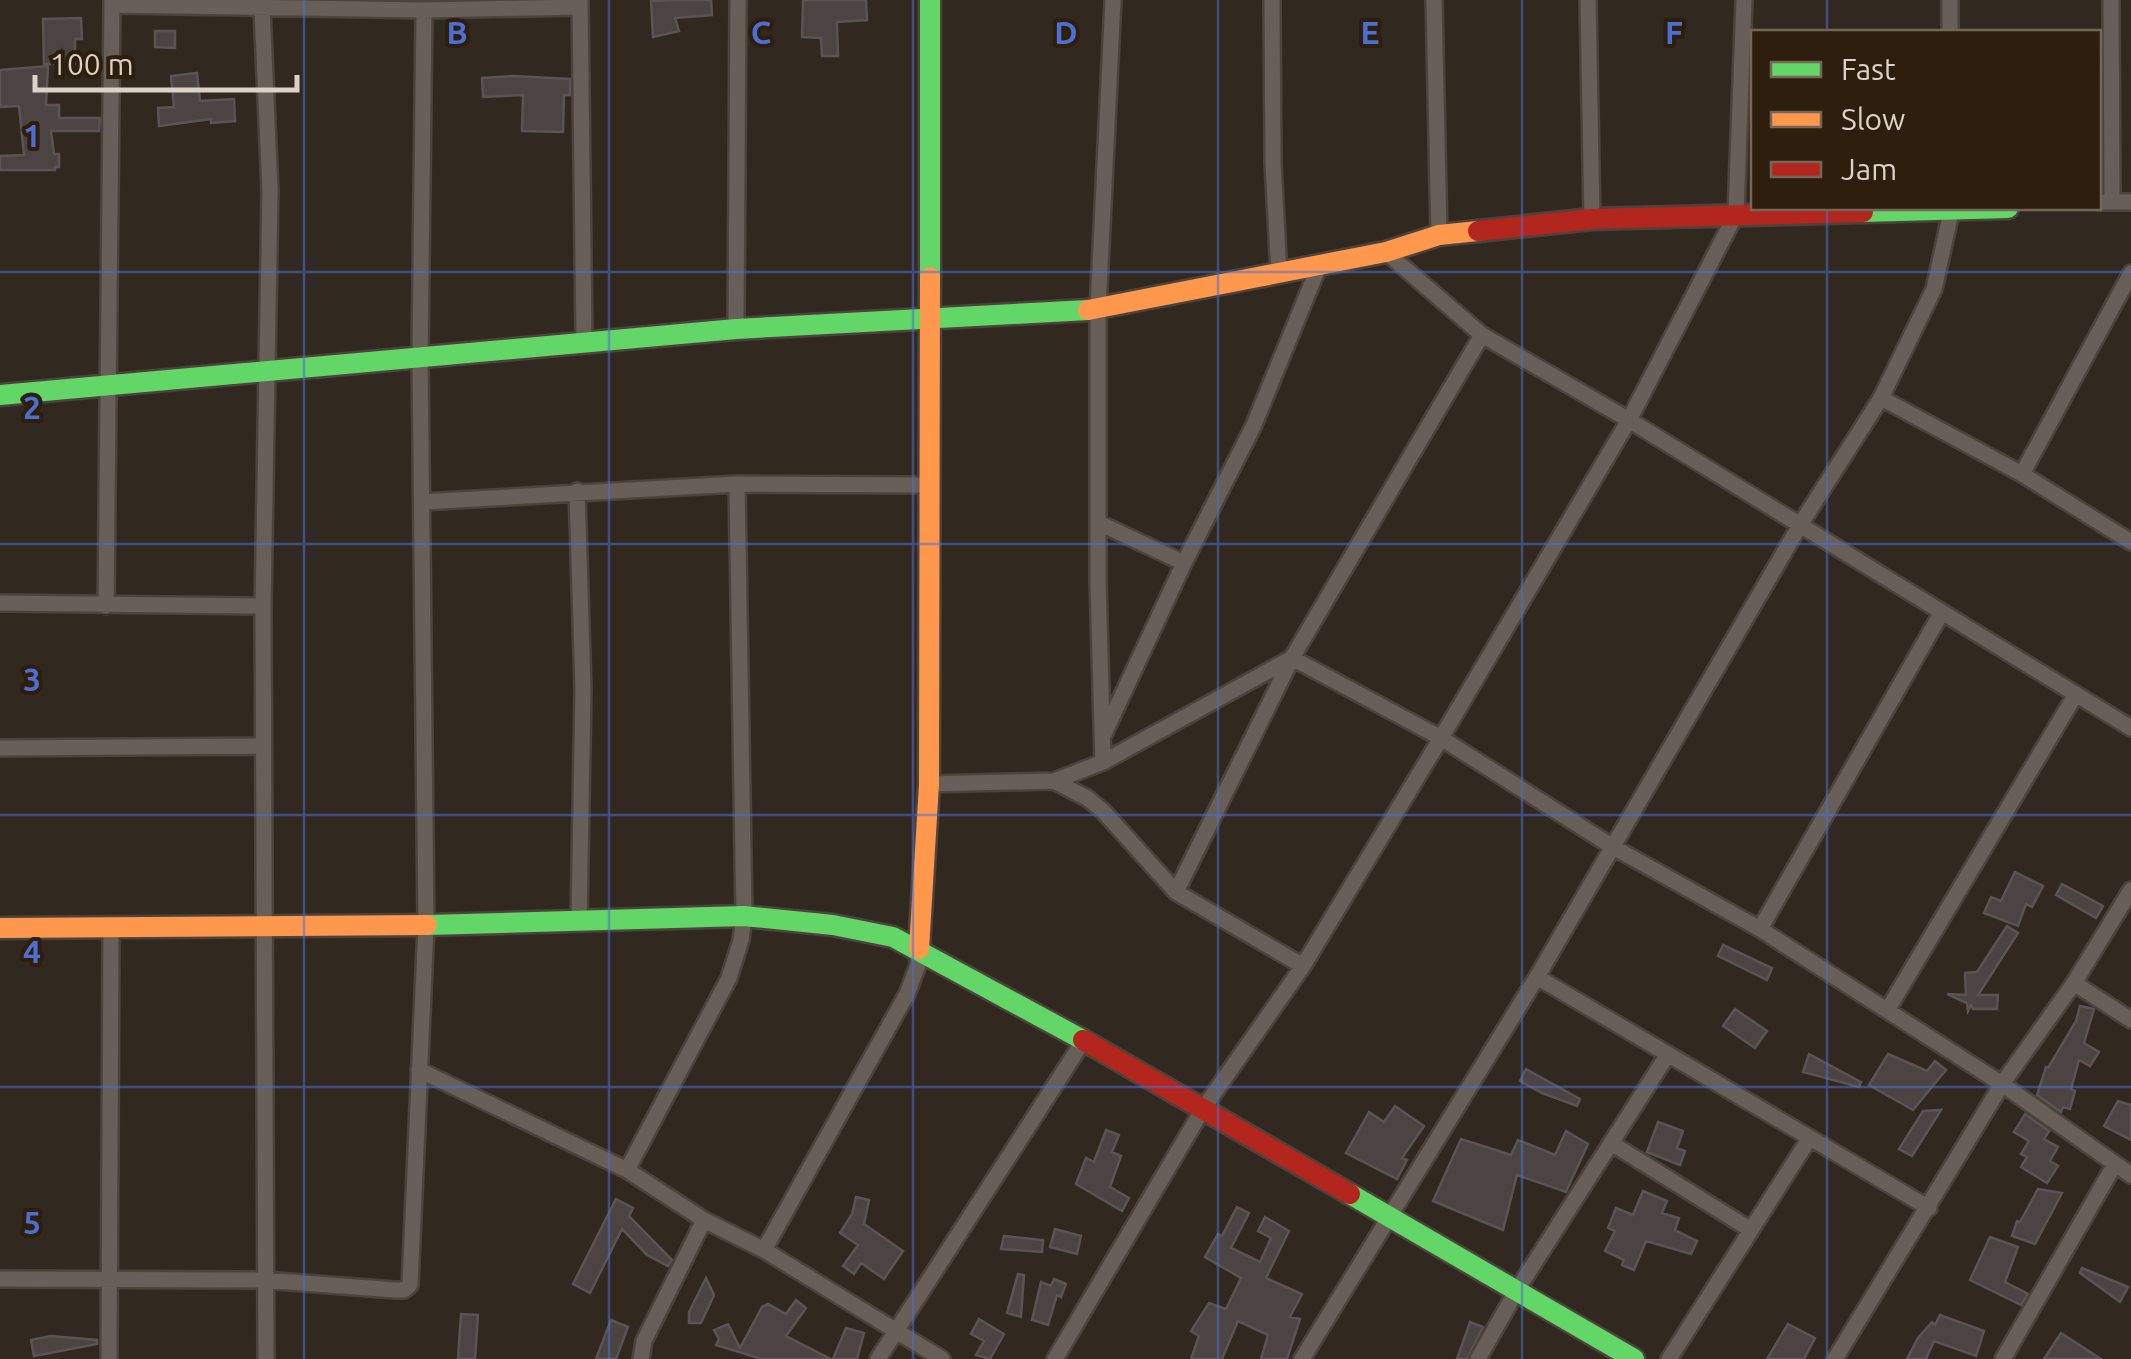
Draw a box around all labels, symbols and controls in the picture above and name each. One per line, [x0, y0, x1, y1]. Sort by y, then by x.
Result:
text: B [446, 14, 468, 50]
text: C [751, 14, 771, 50]
text: D [1054, 14, 1078, 50]
text: E [1360, 14, 1380, 50]
text: F [1665, 14, 1683, 50]
scale bar [35, 30, 298, 92]
legend [1751, 30, 2101, 210]
text: 100 m [50, 47, 134, 81]
text: Fast [1841, 52, 1896, 86]
text: Slow [1841, 102, 1905, 136]
text: 1 [23, 117, 41, 153]
text: Jam [1841, 152, 1897, 186]
text: 2 [23, 389, 41, 425]
text: 3 [23, 661, 41, 697]
text: 4 [23, 933, 41, 969]
text: 5 [23, 1204, 41, 1240]

